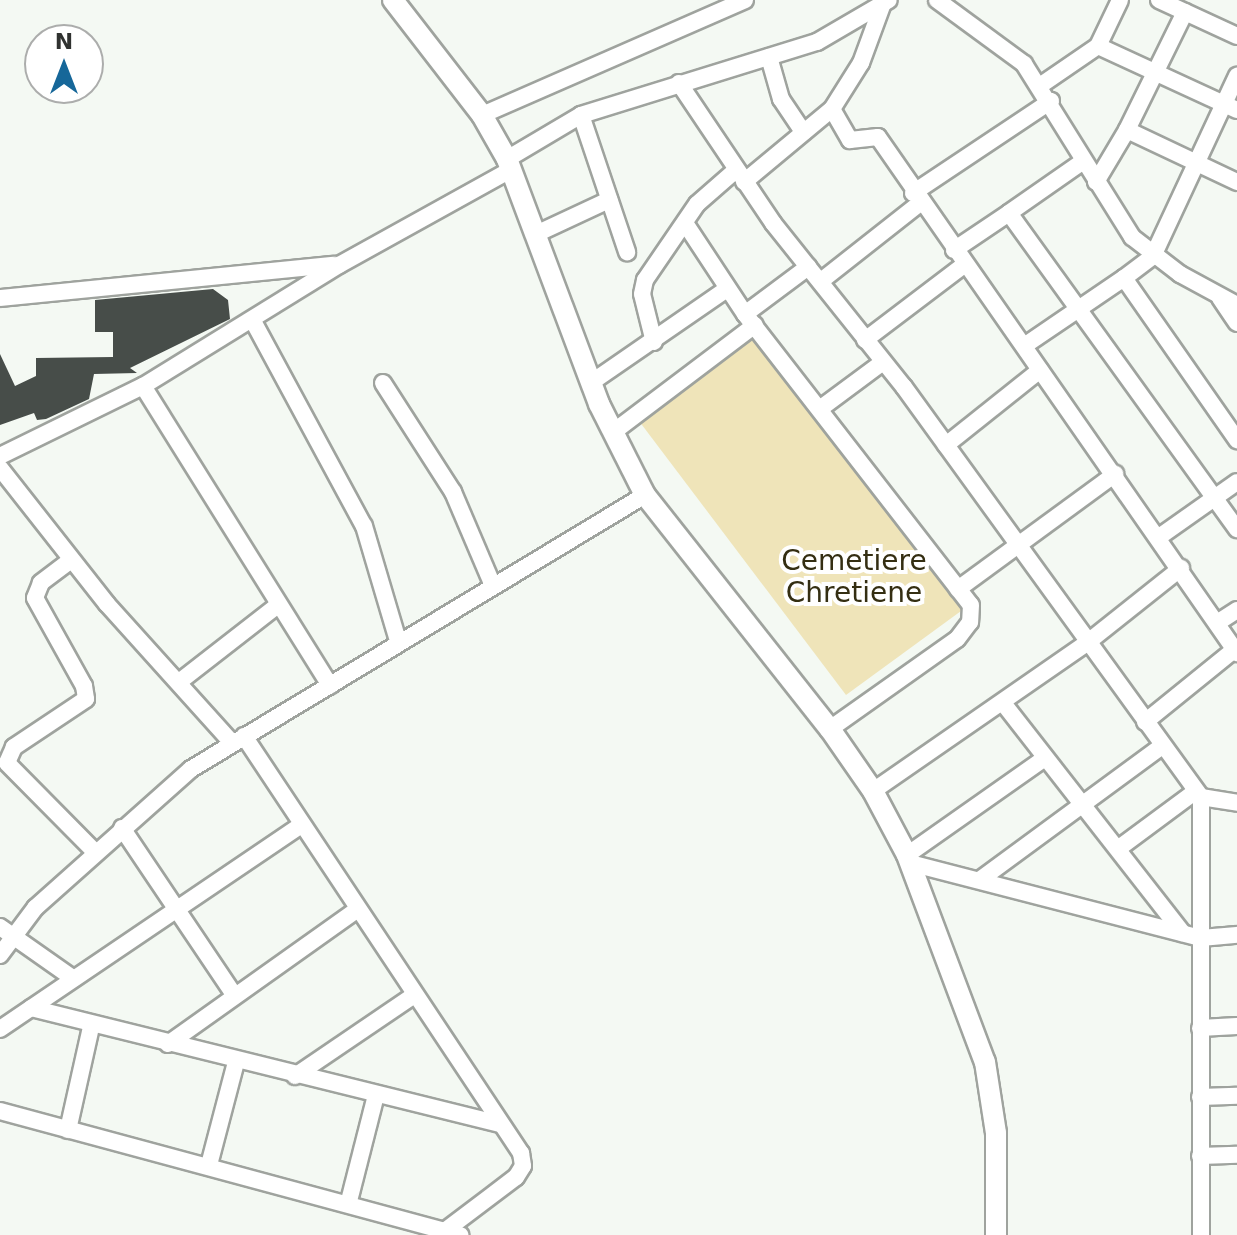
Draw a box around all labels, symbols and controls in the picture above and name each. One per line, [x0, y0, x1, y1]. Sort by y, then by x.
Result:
north arrow [24, 24, 104, 104]
text: N [55, 29, 73, 54]
park label: Cemetiere Chretiene [781, 544, 927, 610]

